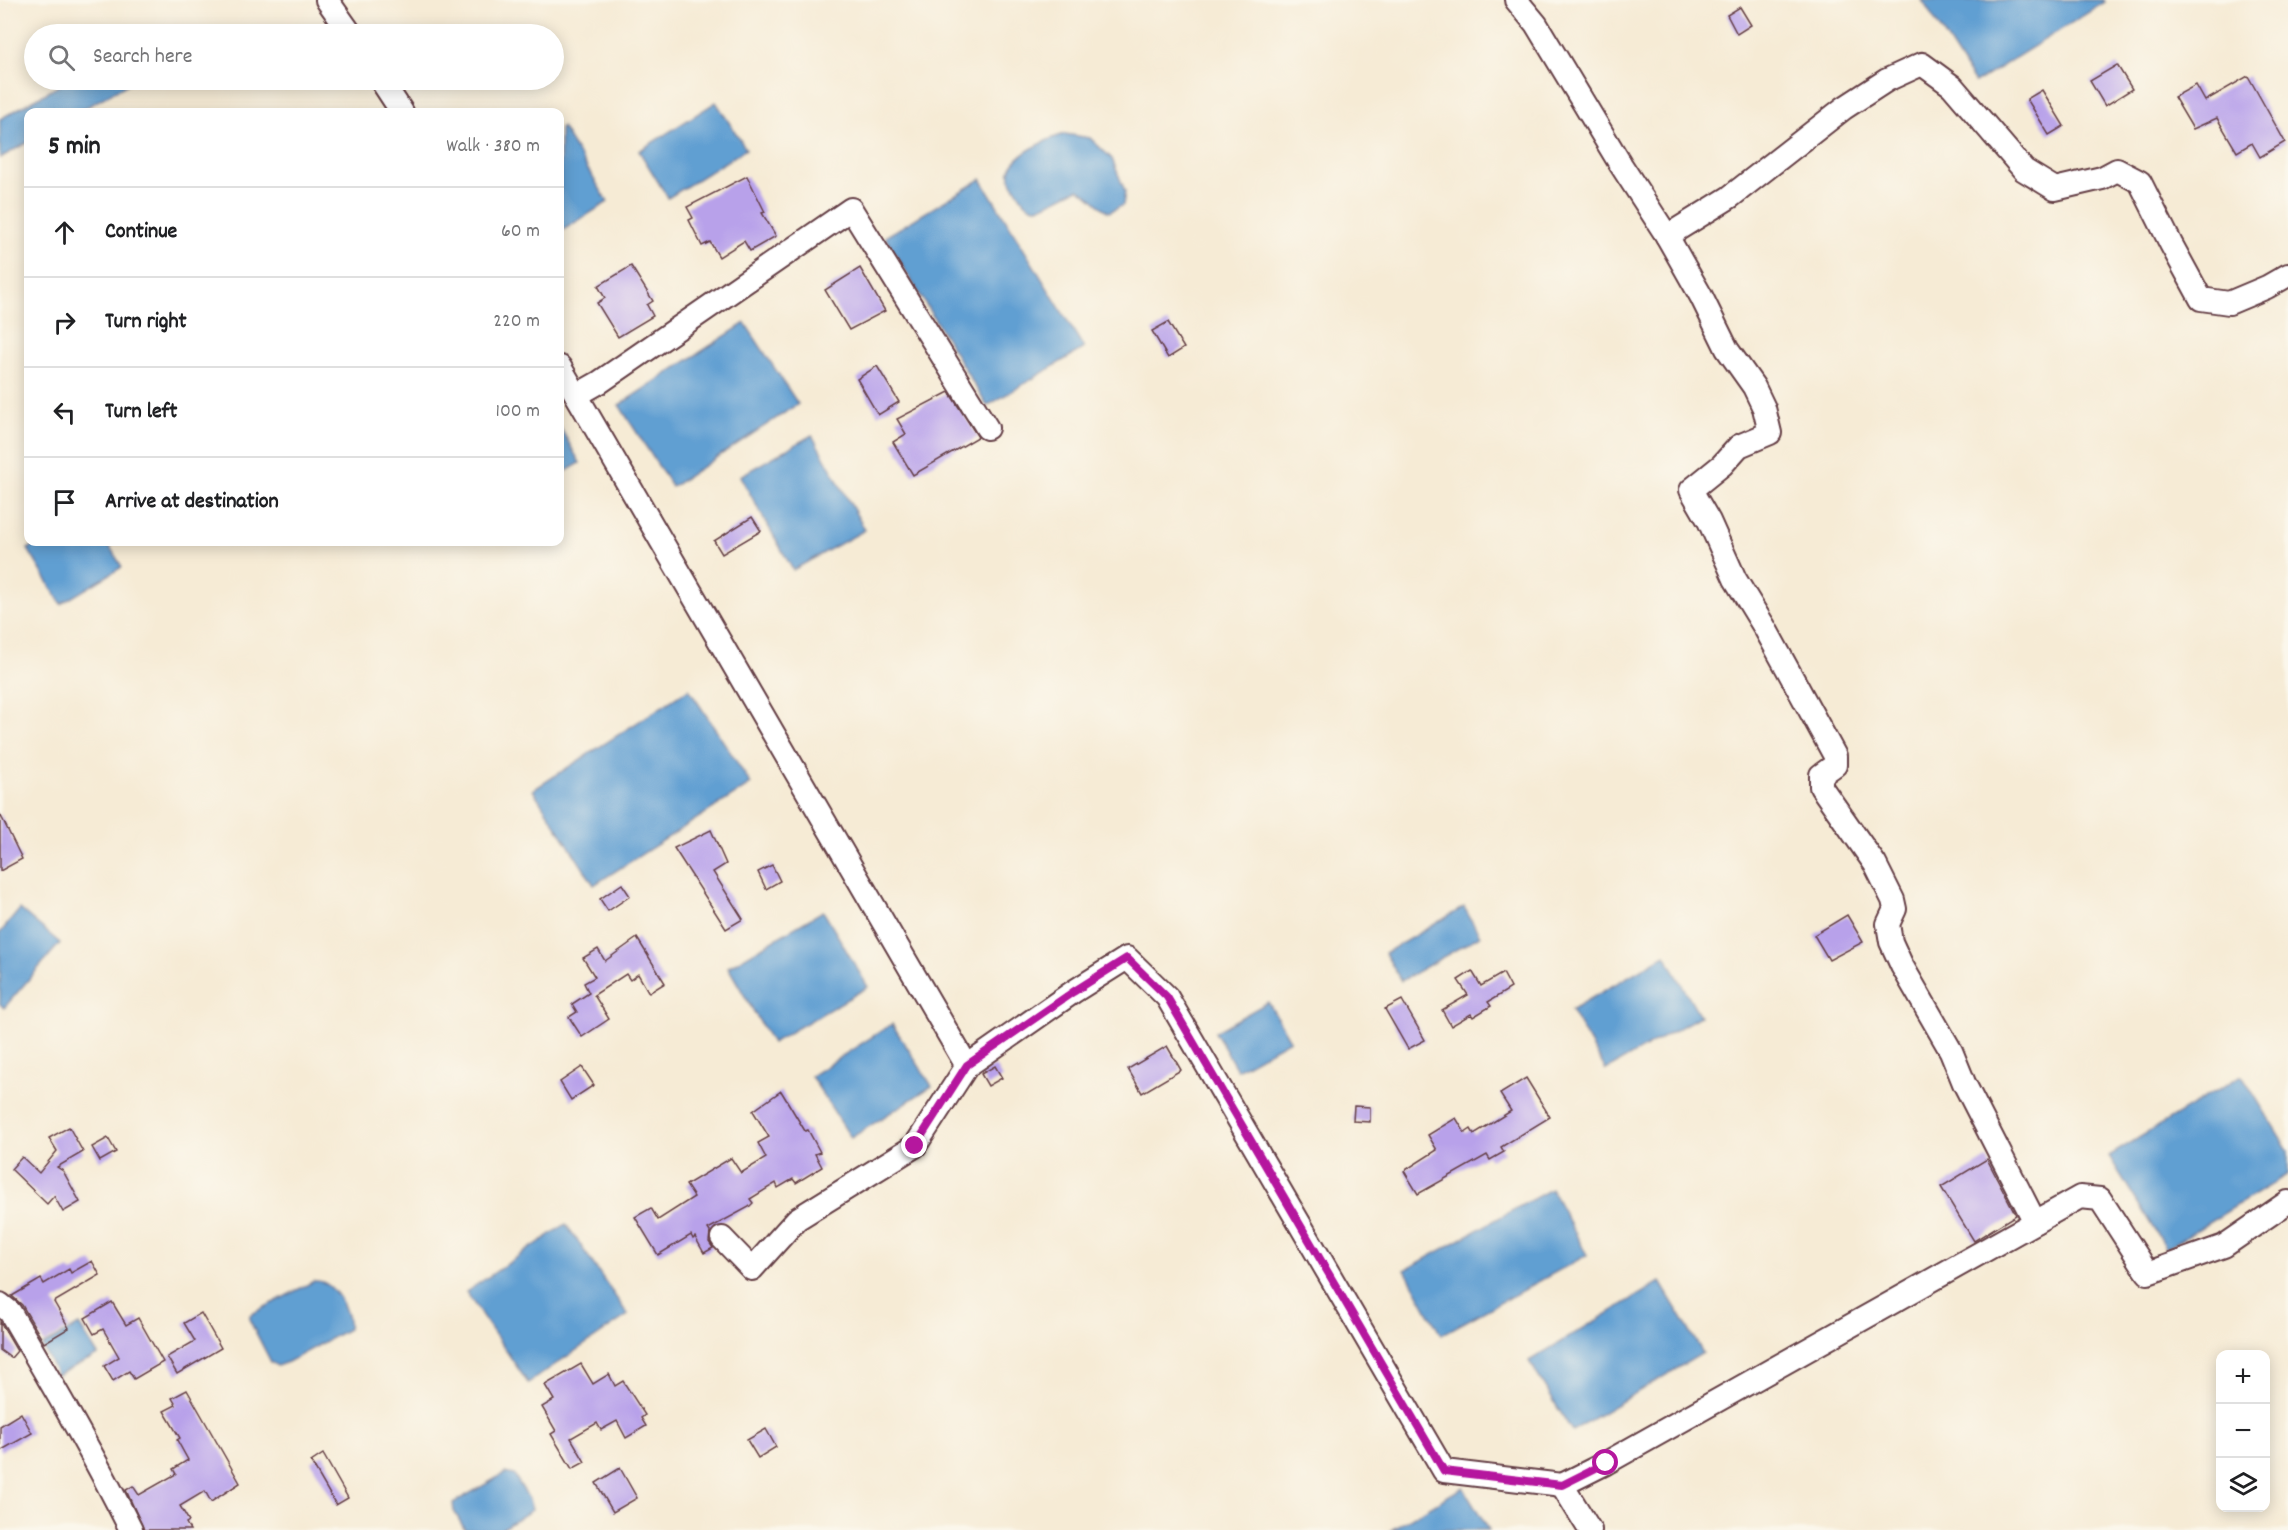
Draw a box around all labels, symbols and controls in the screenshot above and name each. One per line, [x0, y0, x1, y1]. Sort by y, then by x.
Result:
search box [24, 24, 564, 90]
icon: search [45, 41, 78, 74]
text: Search here [93, 42, 192, 73]
text: 5 min [48, 129, 101, 166]
text: Walk · 380 m [446, 133, 540, 161]
icon: ahead [48, 216, 81, 249]
text: Continue [105, 217, 177, 248]
text: 60 m [501, 218, 540, 246]
icon: right [48, 306, 81, 339]
text: Turn right [105, 307, 187, 338]
text: 220 m [493, 308, 540, 336]
icon: left [48, 396, 81, 429]
text: Turn left [105, 397, 177, 428]
text: 100 m [496, 398, 540, 426]
icon: arrive [48, 486, 81, 519]
text: Arrive at destination [105, 487, 279, 518]
route end [901, 1132, 927, 1158]
map controls [2216, 1350, 2270, 1512]
button: + [2216, 1350, 2270, 1404]
button: − [2216, 1404, 2270, 1458]
route start [1592, 1449, 1618, 1475]
button: layers [2216, 1458, 2270, 1512]

